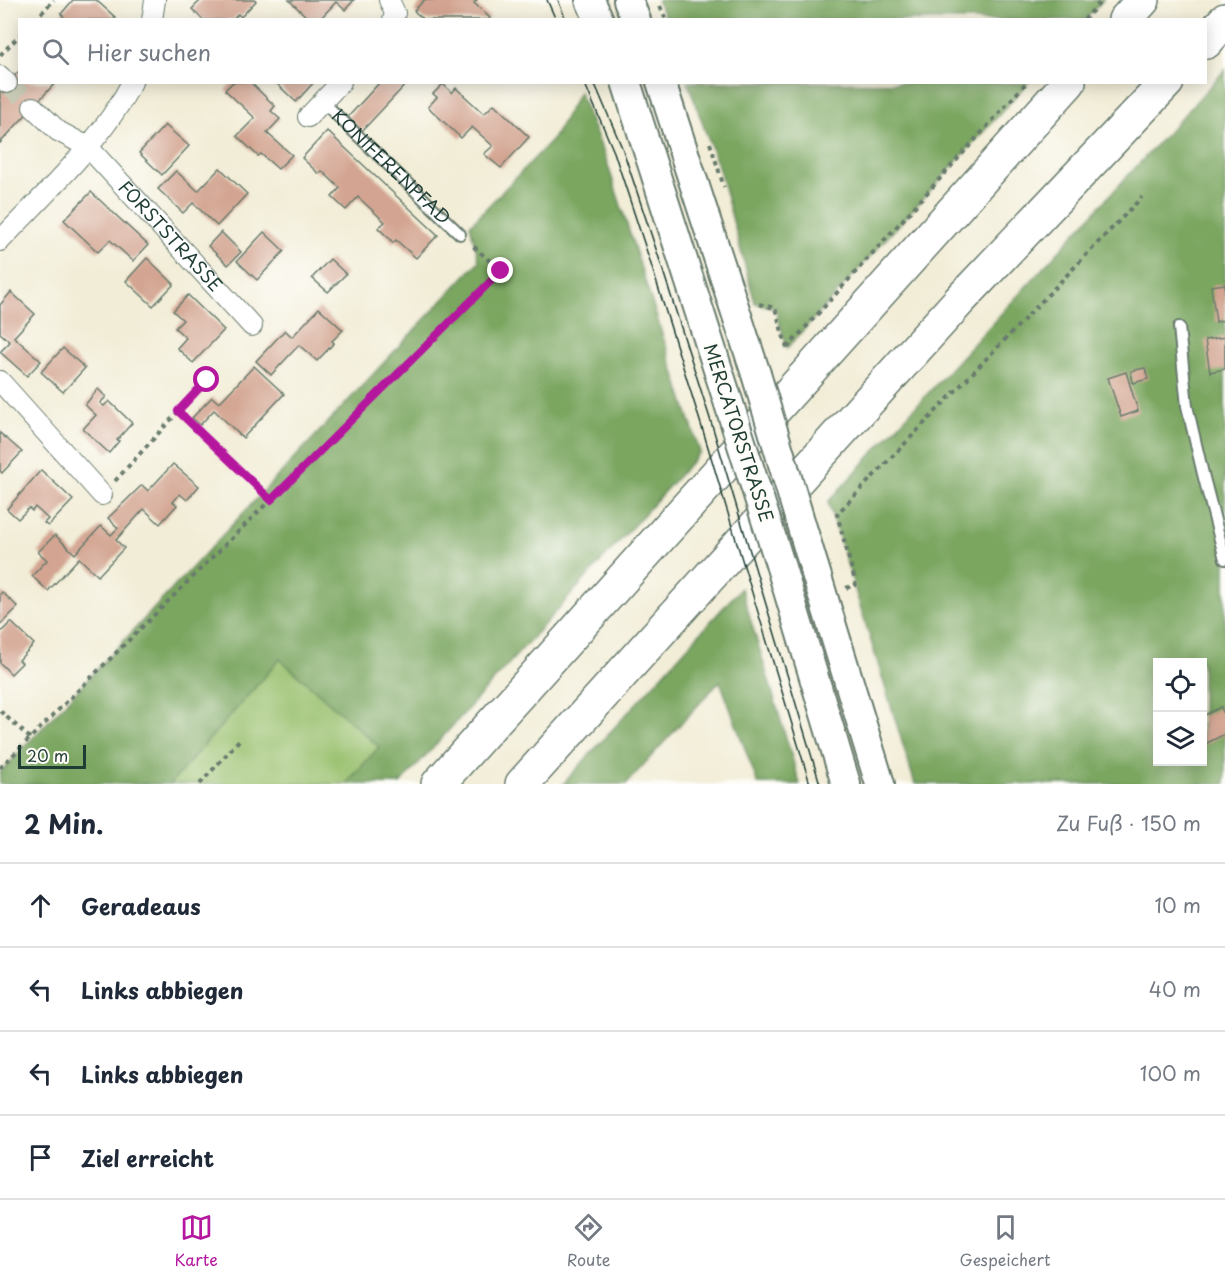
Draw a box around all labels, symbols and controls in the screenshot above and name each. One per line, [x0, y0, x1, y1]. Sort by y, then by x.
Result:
search box [18, 18, 1207, 84]
icon: search [39, 35, 72, 68]
text: Hier suchen [87, 35, 211, 68]
street label: KONIFERENPFAD [326, 102, 457, 230]
street label: FORSTSTRASSE [113, 174, 229, 297]
route end [487, 257, 513, 283]
street label: MERCATORSTRASSE [698, 340, 781, 525]
route start [193, 366, 219, 392]
map controls [1153, 658, 1207, 766]
button: locate [1153, 658, 1207, 712]
button: layers [1153, 712, 1207, 766]
scale bar [18, 742, 86, 770]
text: 20 m [27, 743, 68, 767]
text: 2 Min. [24, 804, 103, 843]
text: Zu Fuß · 150 m [1056, 808, 1201, 838]
icon: ahead [24, 889, 57, 922]
text: Geradeaus [81, 889, 201, 922]
text: 10 m [1154, 890, 1201, 920]
icon: left [24, 973, 57, 1006]
text: Links abbiegen [81, 973, 243, 1006]
text: 40 m [1149, 974, 1201, 1004]
icon: left [24, 1057, 57, 1090]
text: Links abbiegen [81, 1057, 243, 1090]
text: 100 m [1140, 1058, 1201, 1088]
icon: arrive [24, 1141, 57, 1174]
text: Ziel erreicht [81, 1141, 214, 1174]
tab: Karte [174, 1211, 218, 1271]
tab: Route [567, 1211, 611, 1271]
tab: Gespeichert [960, 1211, 1051, 1271]

